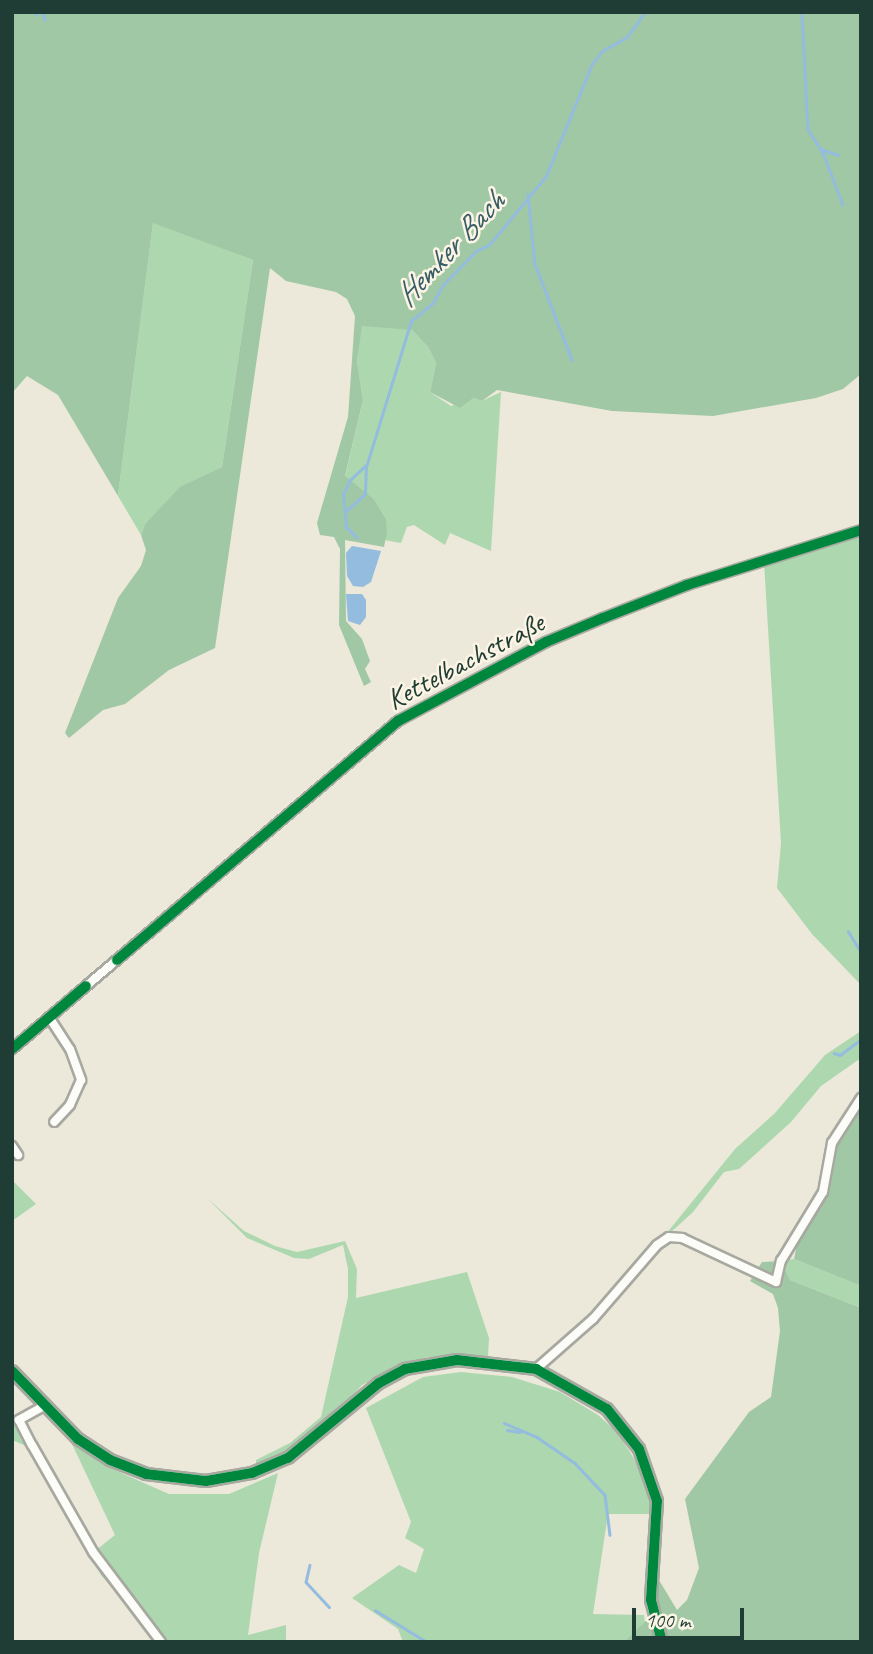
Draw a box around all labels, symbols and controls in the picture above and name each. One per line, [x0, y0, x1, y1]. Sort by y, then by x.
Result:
water label: Hemker Bach [387, 183, 513, 315]
street label: Kettelbachstraße [380, 604, 550, 718]
scale bar [635, 1594, 747, 1638]
text: 100 m [645, 1607, 690, 1633]

